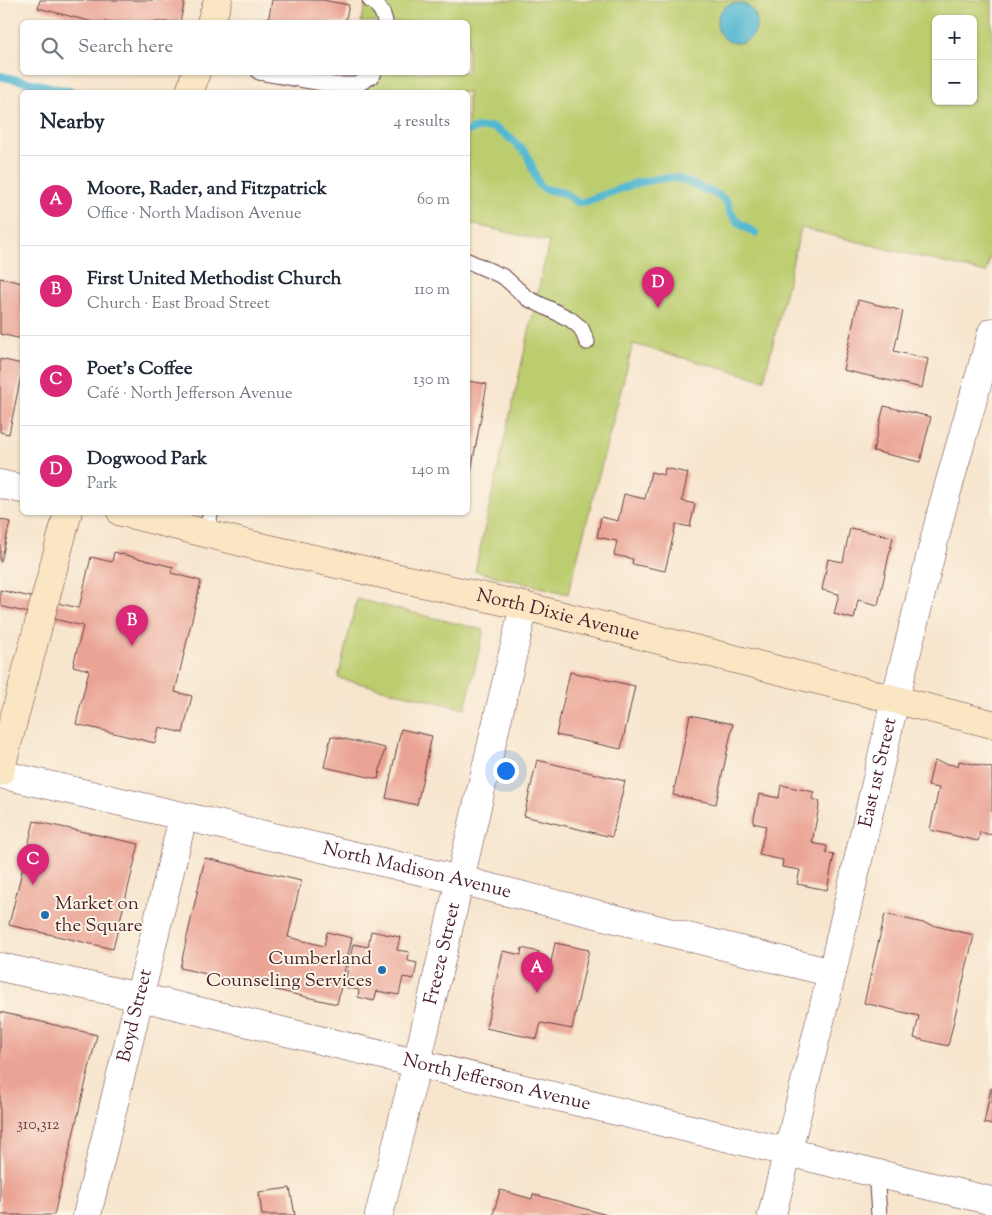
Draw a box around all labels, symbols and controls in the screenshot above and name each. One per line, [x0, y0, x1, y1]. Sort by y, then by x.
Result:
map controls [932, 15, 977, 105]
button: + [932, 15, 977, 60]
search box [20, 20, 470, 75]
icon: search [38, 34, 66, 62]
text: Search here [78, 34, 173, 61]
button: − [932, 60, 977, 105]
text: Nearby [40, 108, 105, 138]
text: 4 results [394, 111, 450, 134]
text: Moore, Rader, and Fitzpatrick [87, 176, 327, 203]
text: A [50, 189, 63, 212]
text: 60 m [417, 189, 450, 212]
text: Office · North Madison Avenue [87, 203, 301, 226]
text: First United Methodist Church [87, 266, 342, 293]
pin: D [642, 267, 674, 308]
text: B [51, 279, 61, 302]
text: 110 m [414, 279, 450, 302]
text: Church · East Broad Street [87, 293, 270, 316]
text: Poet's Coffee [87, 356, 193, 383]
text: C [50, 369, 62, 392]
text: 130 m [413, 369, 450, 392]
text: Café · North Jefferson Avenue [87, 383, 292, 406]
text: Dogwood Park [87, 446, 207, 473]
text: D [50, 459, 62, 482]
text: 140 m [412, 459, 450, 482]
text: Park [87, 473, 118, 496]
street label: North Dixie Avenue [474, 582, 642, 648]
pin: B [116, 605, 148, 646]
street label: East 1st Street [853, 715, 904, 830]
your location [493, 758, 519, 784]
street label: North Madison Avenue [320, 835, 514, 906]
pin: C [17, 844, 49, 885]
place label: Market on the Square [55, 891, 143, 940]
street label: Freeze Street [418, 899, 468, 1007]
marker: Market on the Square [39, 909, 51, 921]
place label: Cumberland Counseling Services [206, 946, 372, 995]
pin: A [521, 952, 553, 993]
marker: Cumberland Counseling Services [376, 964, 388, 976]
street label: Boyd Street [111, 966, 159, 1065]
street label: North Jefferson Avenue [400, 1047, 594, 1118]
house number: 310,312 [16, 1114, 60, 1137]

